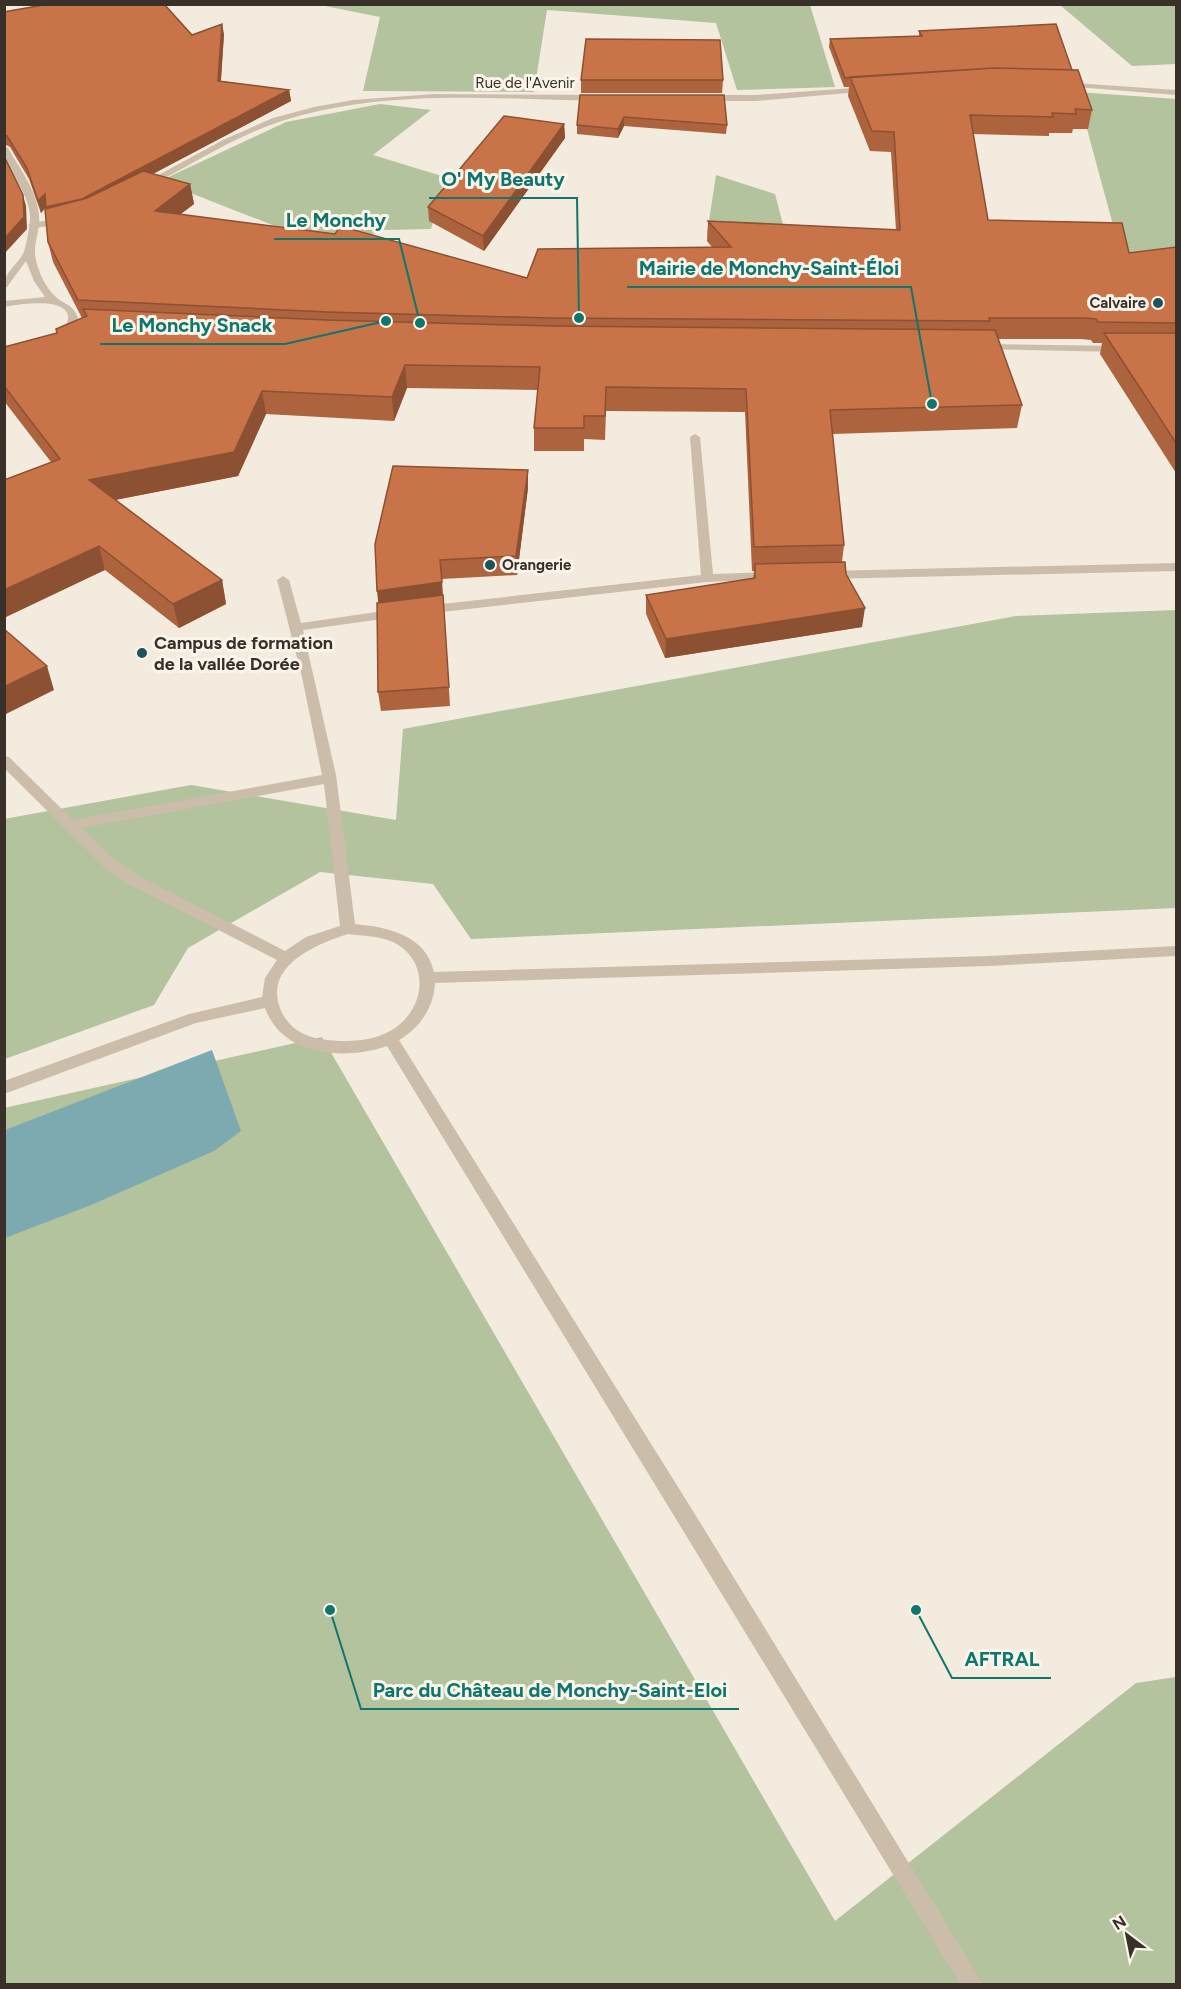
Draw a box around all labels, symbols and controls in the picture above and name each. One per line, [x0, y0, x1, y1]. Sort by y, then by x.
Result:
street label: Rue de l'Avenir [475, 74, 575, 92]
callout: O' My Beauty [429, 160, 577, 198]
text: O' My Beauty [441, 167, 565, 191]
callout: Le Monchy [274, 201, 399, 239]
text: Le Monchy [286, 208, 387, 232]
callout: Mairie de Monchy-Saint-Éloi [627, 249, 911, 287]
text: Mairie de Monchy-Saint-Éloi [639, 256, 899, 280]
place label: Calvaire [1089, 294, 1147, 312]
marker: Calvaire [1151, 296, 1165, 310]
callout: Le Monchy Snack [100, 306, 285, 344]
text: Le Monchy Snack [112, 313, 273, 337]
place label: Orangerie [502, 556, 572, 574]
marker: Orangerie [483, 558, 497, 572]
place label: Campus de formation de la vallée Dorée [154, 632, 333, 675]
marker: Campus de formation de la vallée Dorée [135, 646, 149, 660]
callout: AFTRAL [952, 1640, 1051, 1678]
text: AFTRAL [964, 1647, 1040, 1671]
callout: Parc du Château de Monchy-Saint-Eloi [361, 1671, 739, 1709]
text: Parc du Château de Monchy-Saint-Eloi [373, 1678, 727, 1702]
north arrow [1097, 1905, 1157, 1965]
text: N [1109, 1911, 1130, 1934]

